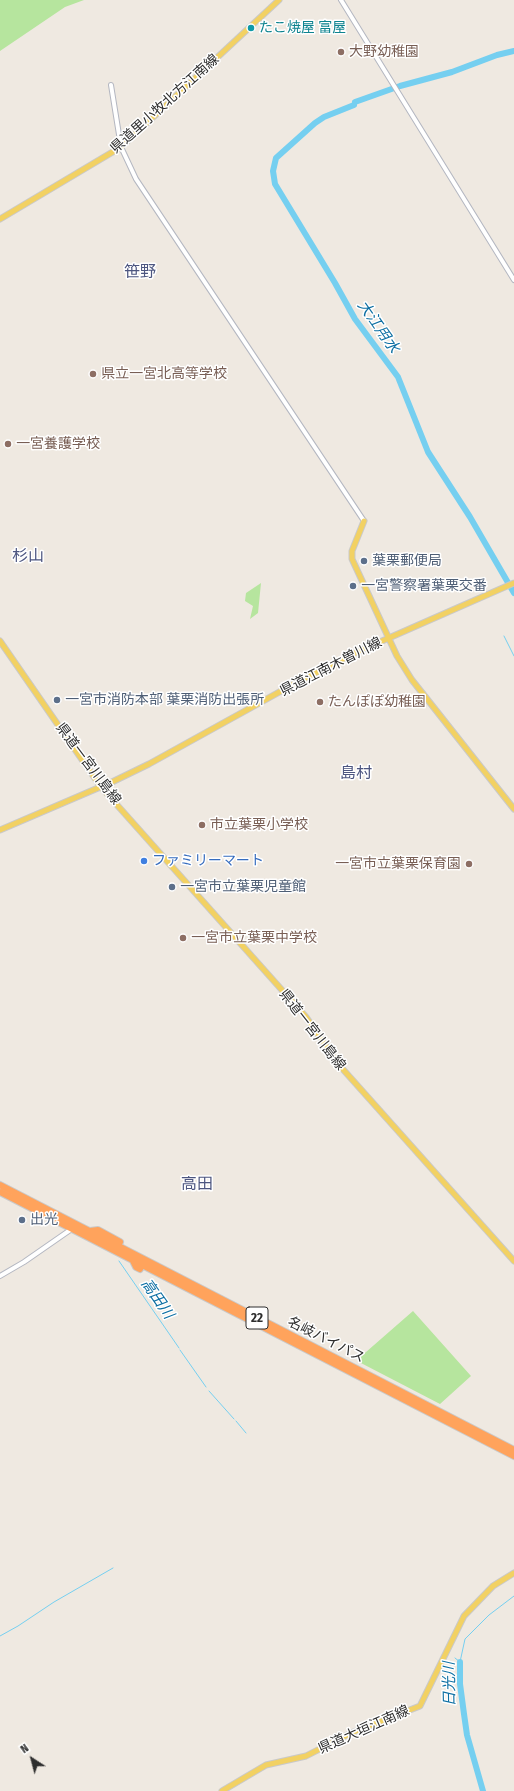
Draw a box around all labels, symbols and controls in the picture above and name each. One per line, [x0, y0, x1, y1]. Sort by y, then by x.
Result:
place label: たこ焼屋 富屋 [259, 20, 346, 36]
marker: たこ焼屋 富屋 [246, 23, 256, 33]
place label: 大野幼稚園 [349, 44, 419, 60]
marker: 大野幼稚園 [336, 47, 346, 57]
street label: 県道里小牧北方江南線 [107, 51, 223, 157]
district label: 笹野 [124, 263, 156, 283]
water label: 大江用水 [353, 297, 403, 357]
place label: 県立一宮北高等学校 [101, 366, 227, 382]
marker: 県立一宮北高等学校 [88, 369, 98, 379]
place label: 一宮養護学校 [16, 436, 100, 452]
marker: 一宮養護学校 [3, 439, 13, 449]
district label: 杉山 [12, 547, 44, 567]
place label: 葉栗郵便局 [372, 553, 442, 569]
marker: 葉栗郵便局 [359, 556, 369, 566]
place label: 一宮警察署葉栗交番 [361, 578, 487, 594]
marker: 一宮警察署葉栗交番 [348, 581, 358, 591]
street label: 県道江南木曽川線 [277, 634, 385, 700]
place label: 一宮市消防本部 葉栗消防出張所 [65, 692, 264, 708]
place label: たんぽぽ幼稚園 [328, 694, 426, 710]
marker: 一宮市消防本部 葉栗消防出張所 [52, 695, 62, 705]
marker: たんぽぽ幼稚園 [315, 697, 325, 707]
street label: 県道一宮川島線 [52, 720, 124, 808]
district label: 島村 [340, 764, 372, 784]
place label: 市立葉栗小学校 [210, 817, 308, 833]
marker: 市立葉栗小学校 [197, 820, 207, 830]
place label: ファミリーマート [152, 853, 264, 869]
marker: ファミリーマート [139, 856, 149, 866]
place label: 一宮市立葉栗保育園 [335, 856, 461, 872]
marker: 一宮市立葉栗保育園 [464, 859, 474, 869]
place label: 一宮市立葉栗児童館 [180, 879, 306, 895]
marker: 一宮市立葉栗児童館 [167, 882, 177, 892]
place label: 一宮市立葉栗中学校 [191, 930, 317, 946]
marker: 一宮市立葉栗中学校 [178, 933, 188, 943]
street label: 県道一宮川島線 [275, 986, 349, 1074]
district label: 高田 [181, 1175, 213, 1195]
place label: 出光 [30, 1212, 58, 1228]
marker: 出光 [17, 1215, 27, 1225]
water label: 高田川 [137, 1275, 177, 1323]
road number: 22 [246, 1307, 268, 1329]
street label: 名岐バイパス [285, 1313, 367, 1367]
water label: 日光川 [441, 1661, 459, 1707]
street label: 県道大垣江南線 [316, 1702, 412, 1758]
north arrow [12, 1739, 52, 1779]
text: N [18, 1742, 31, 1756]

